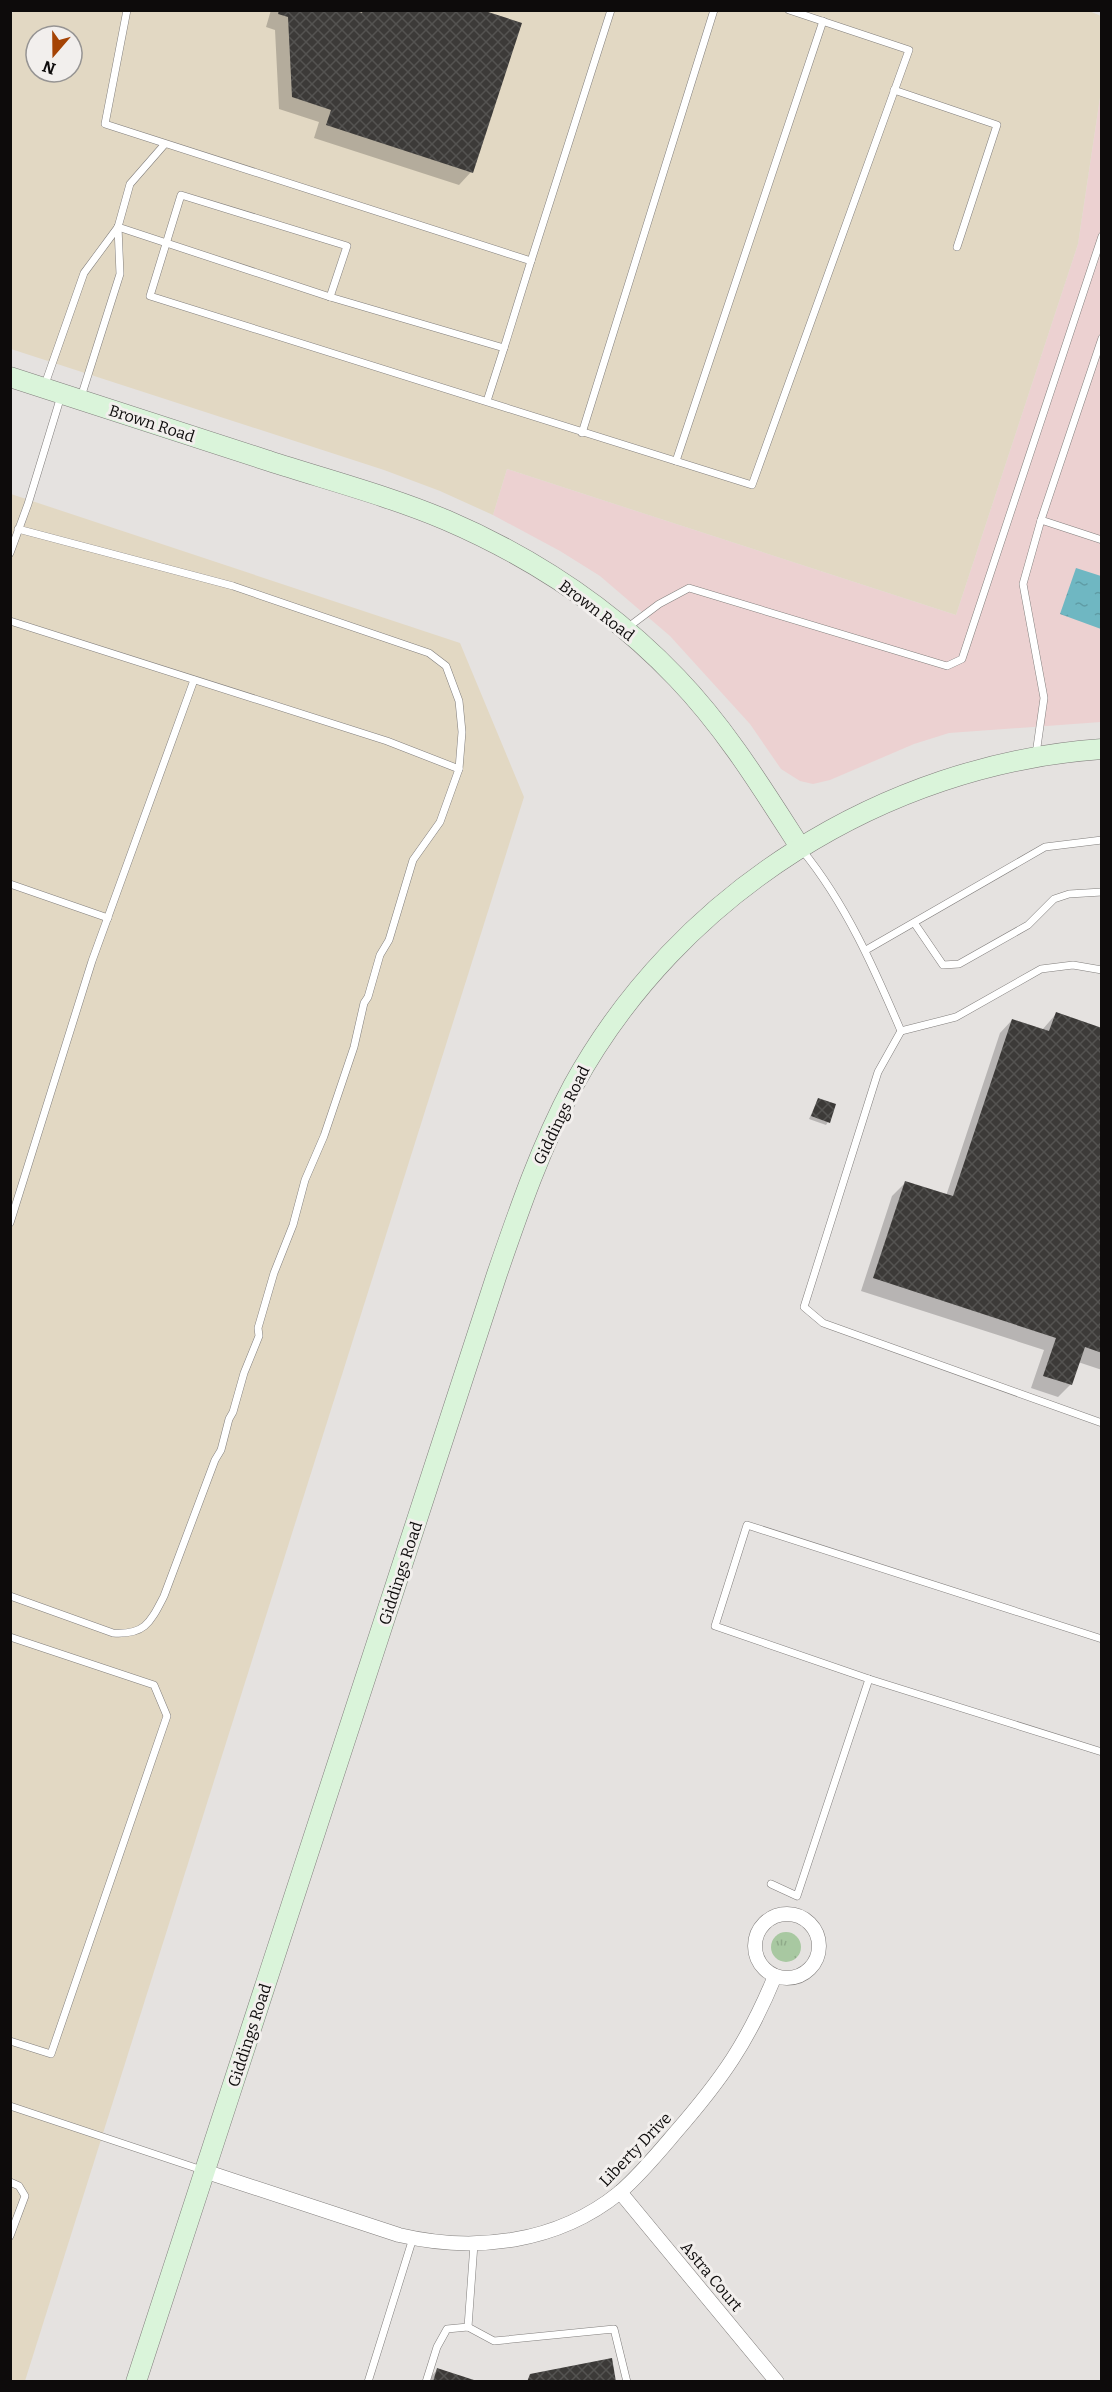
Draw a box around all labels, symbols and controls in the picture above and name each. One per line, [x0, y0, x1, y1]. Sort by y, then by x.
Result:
north arrow [24, 24, 84, 84]
text: N [40, 57, 58, 79]
street label: Brown Road [106, 401, 198, 446]
street label: Brown Road [555, 576, 638, 645]
street label: Giddings Road [529, 1062, 594, 1168]
street label: Giddings Road [375, 1519, 426, 1627]
street label: Giddings Road [224, 1981, 275, 2089]
street label: Liberty Drive [595, 2109, 675, 2190]
street label: Astra Court [677, 2238, 746, 2315]

